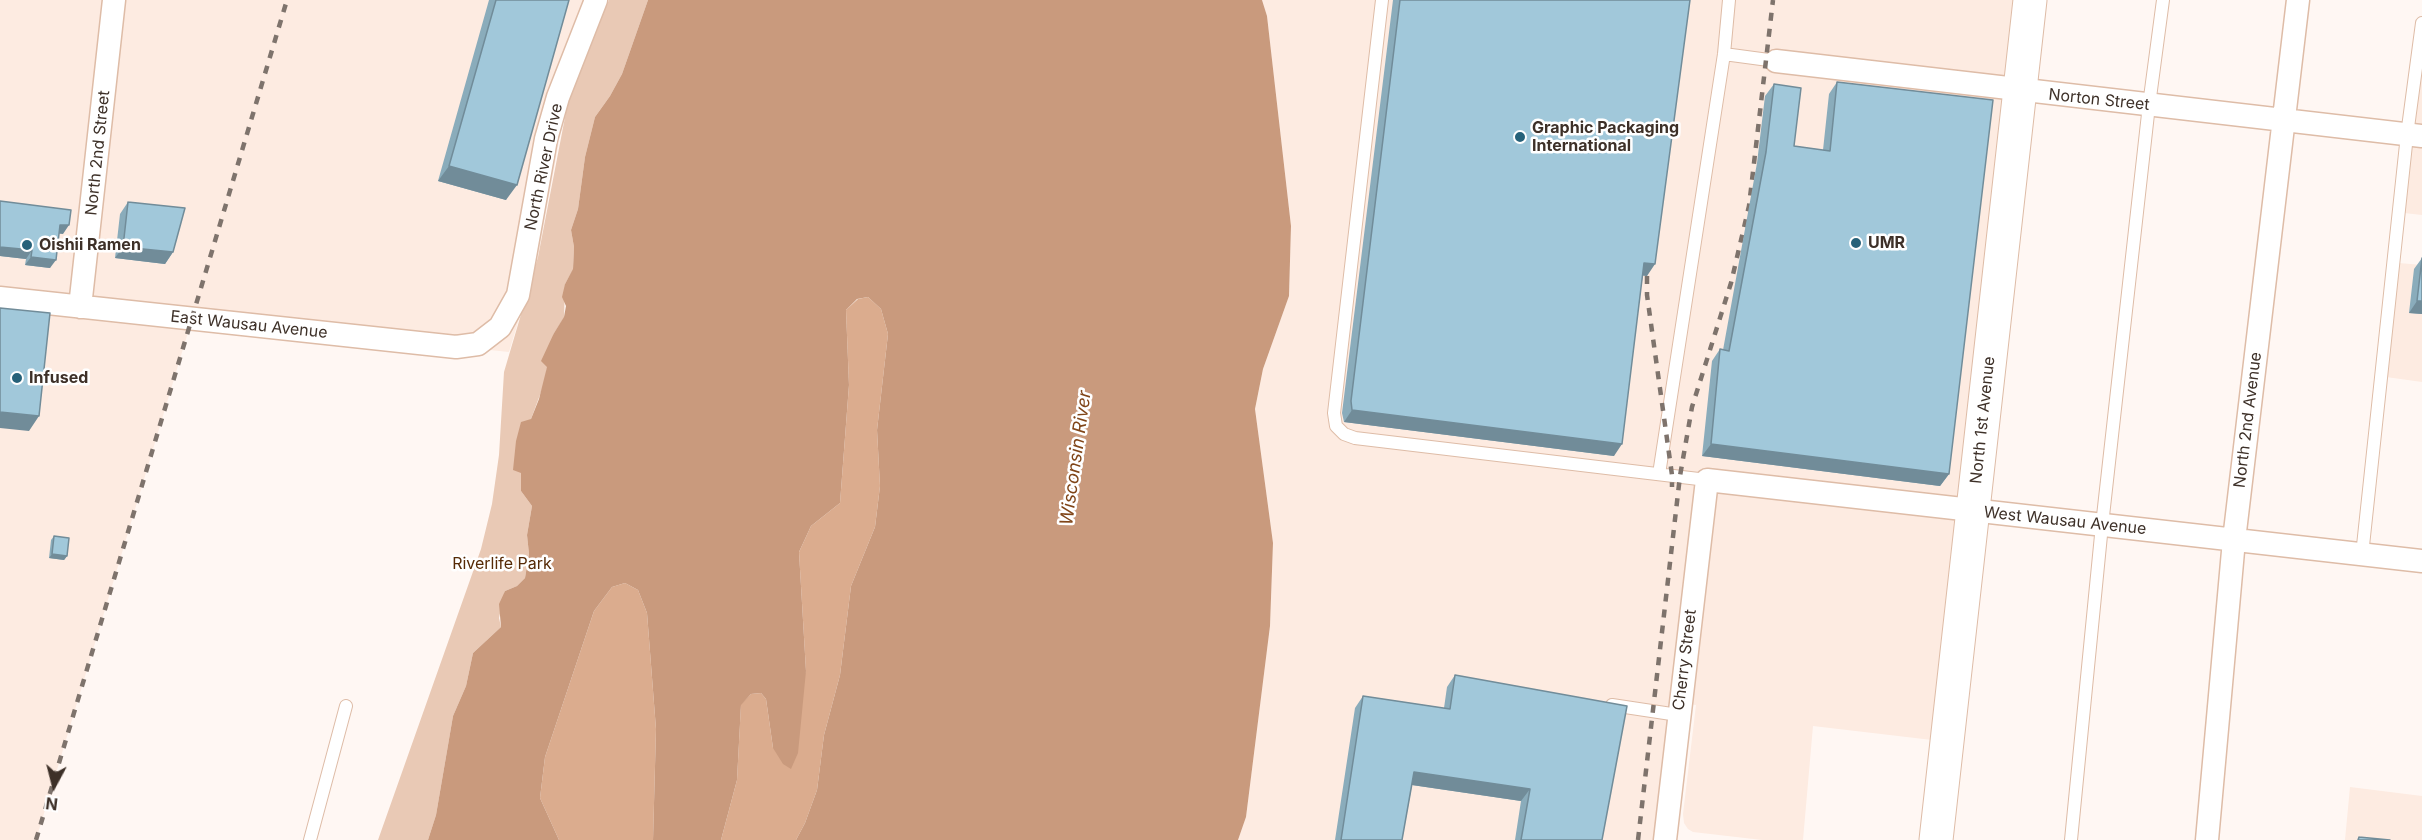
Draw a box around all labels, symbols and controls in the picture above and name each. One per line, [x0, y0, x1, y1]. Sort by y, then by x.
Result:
street label: Norton Street [2047, 85, 2151, 115]
street label: North 2nd Street [82, 89, 114, 217]
street label: North River Drive [521, 102, 567, 232]
place label: Graphic Packaging International [1532, 118, 1679, 156]
marker: Graphic Packaging International [1513, 130, 1527, 144]
place label: UMR [1868, 233, 1905, 253]
place label: Oishii Ramen [39, 235, 141, 255]
marker: UMR [1849, 236, 1863, 250]
marker: Oishii Ramen [20, 238, 34, 252]
street label: East Wausau Avenue [170, 307, 328, 343]
street label: North 2nd Avenue [2230, 351, 2266, 489]
street label: North 1st Avenue [1967, 355, 1999, 485]
place label: Infused [29, 368, 88, 388]
marker: Infused [10, 371, 24, 385]
water label: Wisconsin River [1056, 389, 1096, 527]
street label: West Wausau Avenue [1983, 503, 2147, 539]
park label: Riverlife Park [452, 554, 552, 574]
street label: Cherry Street [1669, 608, 1701, 712]
north arrow [24, 756, 84, 816]
text: N [45, 793, 59, 815]

